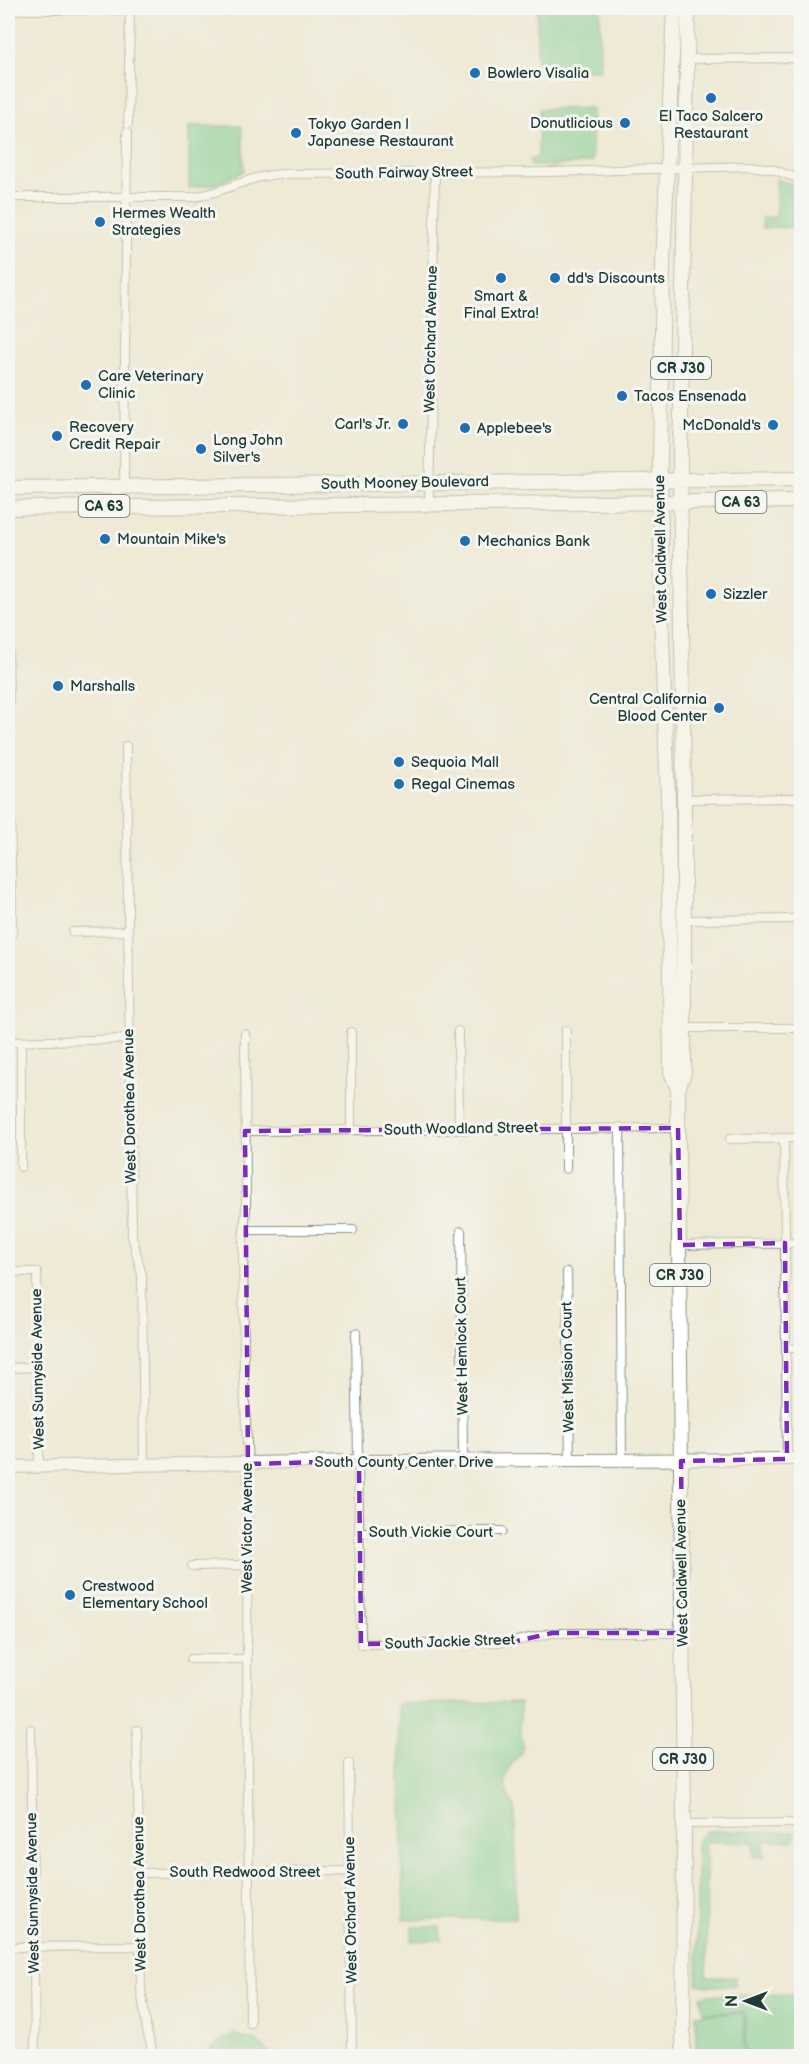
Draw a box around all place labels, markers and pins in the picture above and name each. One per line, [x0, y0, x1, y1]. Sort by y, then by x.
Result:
place label: Bowlero Visalia [487, 64, 589, 83]
marker: Bowlero Visalia [468, 66, 482, 80]
marker: El Taco Salcero Restaurant [704, 91, 718, 105]
place label: El Taco Salcero Restaurant [659, 107, 763, 143]
place label: Donutlicious [530, 114, 614, 133]
place label: Tokyo Garden | Japanese Restaurant [308, 115, 454, 151]
marker: Donutlicious [618, 116, 632, 130]
marker: Tokyo Garden | Japanese Restaurant [289, 126, 303, 140]
place label: Hermes Wealth Strategies [112, 204, 216, 240]
marker: Hermes Wealth Strategies [93, 215, 107, 229]
place label: dd's Discounts [567, 269, 666, 288]
marker: Smart & Final Extra! [494, 271, 508, 285]
marker: dd's Discounts [548, 271, 562, 285]
place label: Smart & Final Extra! [463, 287, 539, 323]
place label: Care Veterinary Clinic [98, 367, 204, 403]
marker: Care Veterinary Clinic [79, 378, 93, 392]
place label: Tacos Ensenada [634, 387, 747, 406]
marker: Tacos Ensenada [615, 389, 629, 403]
place label: Carl's Jr. [334, 415, 391, 434]
place label: McDonald's [682, 416, 762, 435]
marker: Carl's Jr. [396, 417, 410, 431]
place label: Recovery Credit Repair [69, 418, 161, 454]
marker: McDonald's [766, 418, 780, 432]
place label: Applebee's [477, 419, 552, 438]
marker: Applebee's [458, 421, 472, 435]
marker: Recovery Credit Repair [50, 429, 64, 443]
place label: Long John Silver's [213, 431, 283, 467]
marker: Long John Silver's [194, 442, 208, 456]
place label: Mountain Mike's [117, 530, 227, 549]
marker: Mountain Mike's [98, 532, 112, 546]
place label: Mechanics Bank [477, 532, 590, 551]
marker: Mechanics Bank [458, 534, 472, 548]
place label: Sizzler [723, 585, 768, 604]
marker: Sizzler [704, 587, 718, 601]
place label: Marshalls [70, 677, 136, 696]
marker: Marshalls [51, 679, 65, 693]
place label: Central California Blood Center [589, 690, 708, 726]
marker: Central California Blood Center [712, 701, 726, 715]
place label: Sequoia Mall [411, 753, 499, 772]
marker: Sequoia Mall [392, 755, 406, 769]
place label: Regal Cinemas [411, 775, 516, 794]
marker: Regal Cinemas [392, 777, 406, 791]
place label: Crestwood Elementary School [82, 1577, 208, 1613]
marker: Crestwood Elementary School [63, 1588, 77, 1602]

